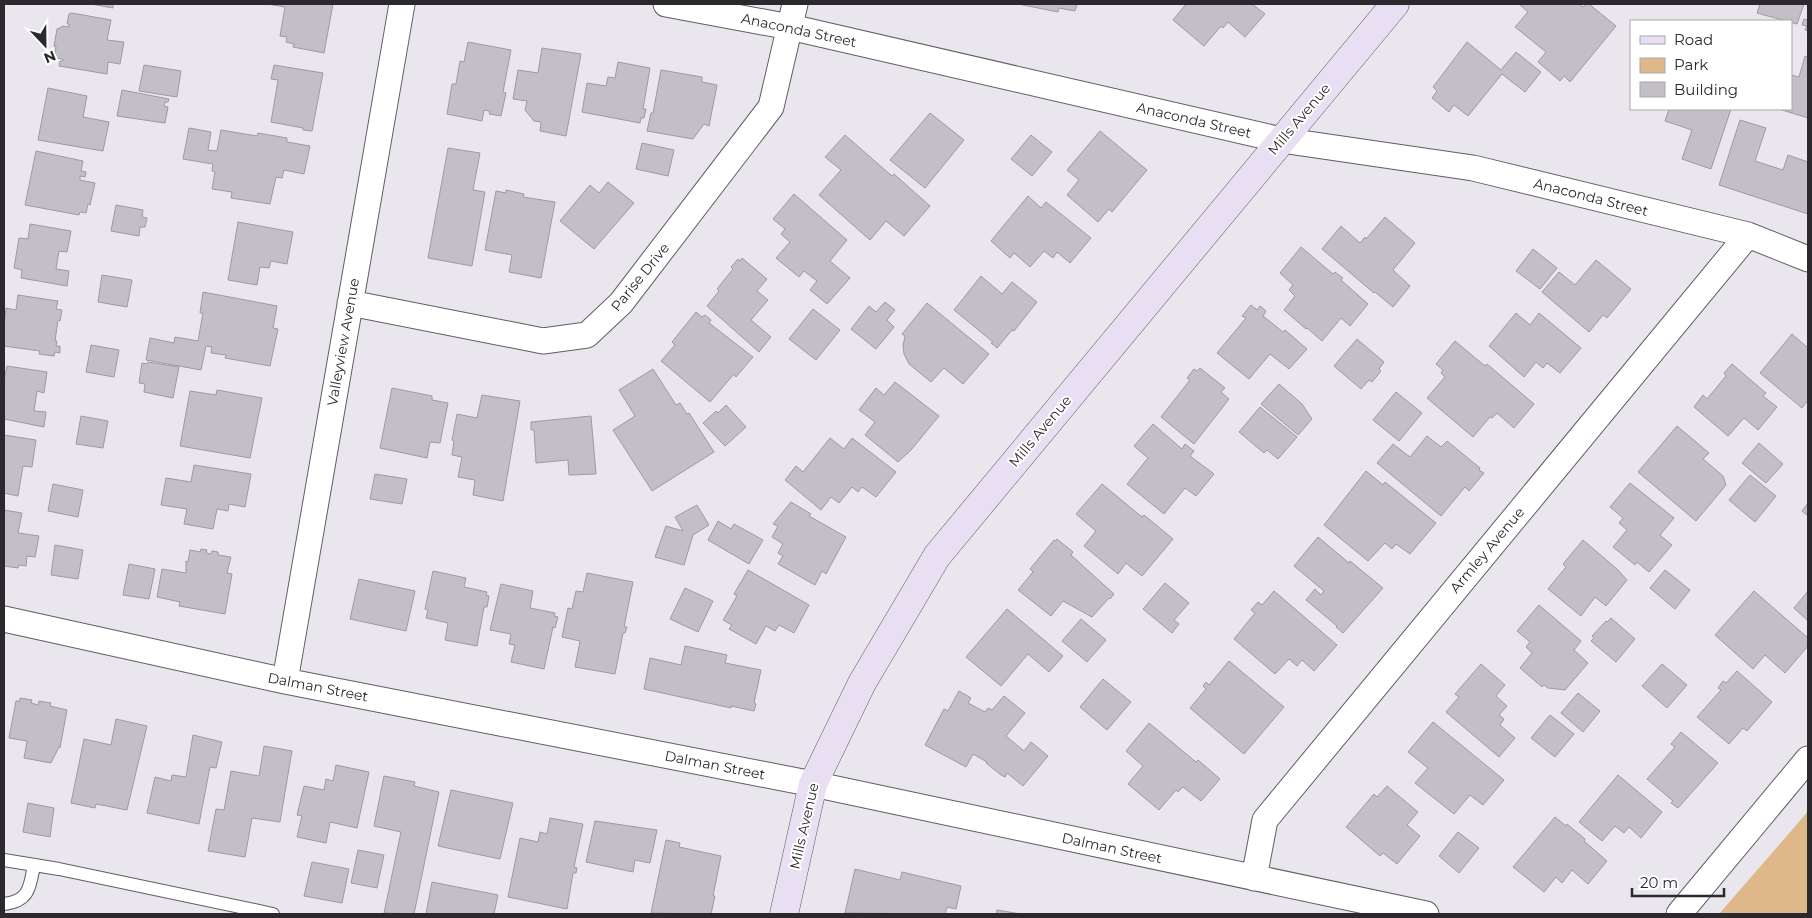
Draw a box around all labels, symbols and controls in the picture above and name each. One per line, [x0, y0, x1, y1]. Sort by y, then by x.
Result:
street label: Anaconda Street [740, 9, 859, 51]
north arrow [20, 20, 70, 70]
legend [1630, 20, 1792, 110]
text: Road [1674, 30, 1713, 49]
text: N [41, 47, 58, 68]
text: Park [1674, 55, 1708, 74]
street label: Mills Avenue [1264, 80, 1334, 158]
text: Building [1674, 80, 1738, 99]
street label: Anaconda Street [1135, 98, 1254, 142]
street label: Anaconda Street [1532, 174, 1650, 220]
street label: Parise Drive [607, 239, 673, 315]
street label: Valleyview Avenue [323, 277, 363, 407]
street label: Mills Avenue [1005, 392, 1075, 470]
street label: Armley Avenue [1446, 503, 1528, 597]
street label: Dalman Street [266, 668, 370, 706]
street label: Dalman Street [663, 746, 767, 784]
street label: Mills Avenue [785, 781, 823, 871]
street label: Dalman Street [1060, 829, 1164, 867]
scale bar [1632, 866, 1724, 898]
text: 20 m [1640, 873, 1678, 892]

